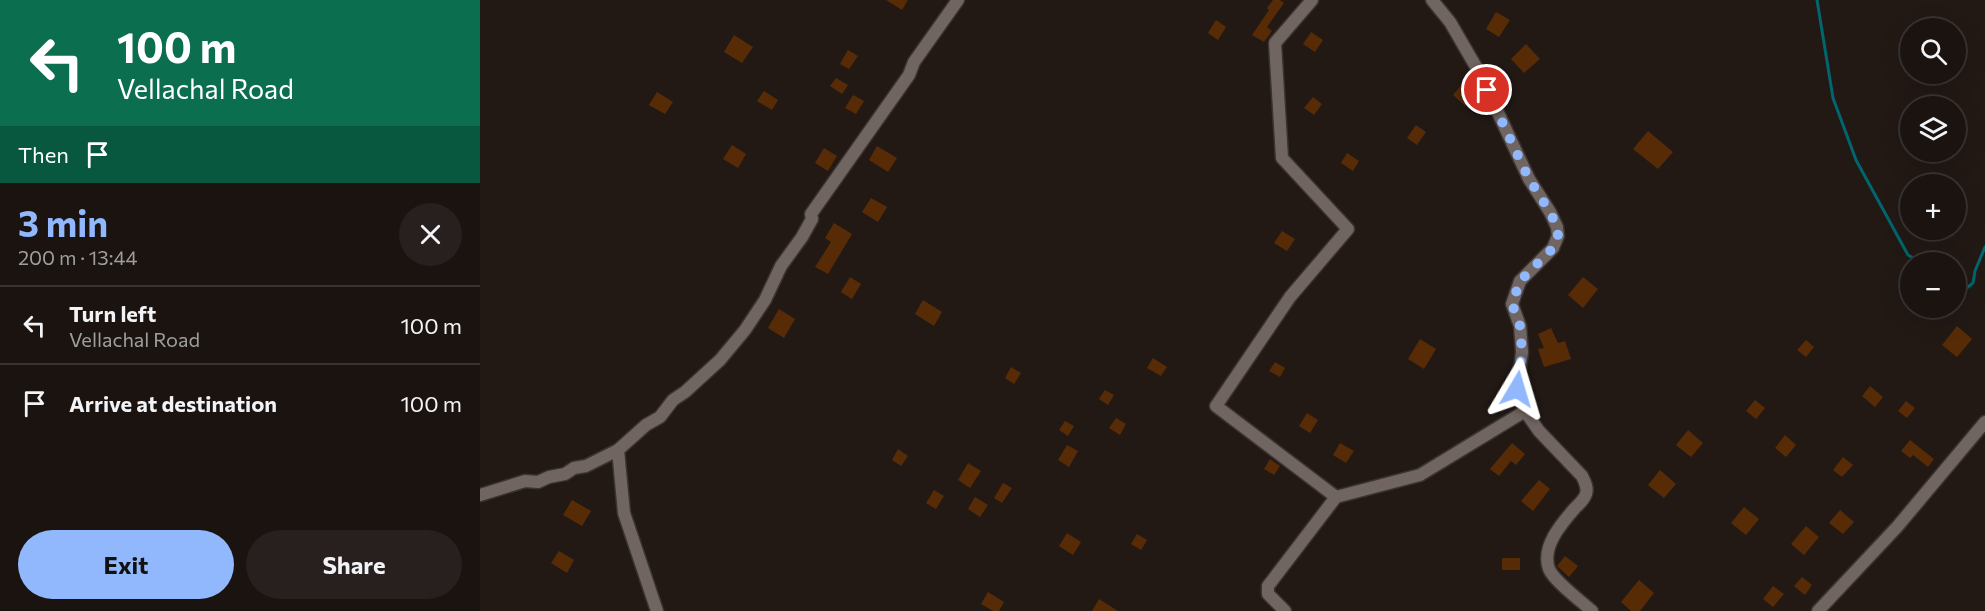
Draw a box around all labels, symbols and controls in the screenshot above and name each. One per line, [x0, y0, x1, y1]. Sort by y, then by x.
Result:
map controls [1900, 18, 1966, 318]
button: search [1900, 18, 1966, 84]
text: 100 m [117, 20, 237, 72]
icon: left [18, 24, 96, 102]
pin [1461, 64, 1512, 115]
text: Vellachal Road [117, 72, 294, 105]
icon: arrive [1470, 73, 1503, 106]
button: layers [1900, 96, 1966, 162]
icon: arrive [81, 138, 114, 171]
text: Then [18, 141, 69, 168]
button: + [1900, 174, 1966, 240]
text: 3 min [18, 200, 108, 244]
button: close [399, 203, 462, 266]
text: 200 m · 13:44 [18, 245, 137, 269]
button: − [1900, 252, 1966, 318]
text: Turn left [69, 300, 156, 327]
icon: left [18, 309, 51, 342]
text: 100 m [400, 312, 462, 339]
text: Vellachal Road [69, 327, 200, 351]
position arrow [1485, 357, 1549, 421]
icon: arrive [18, 387, 51, 420]
text: Arrive at destination [69, 390, 277, 417]
text: 100 m [400, 390, 462, 417]
button: Exit [18, 530, 234, 599]
button: Share [246, 530, 462, 599]

